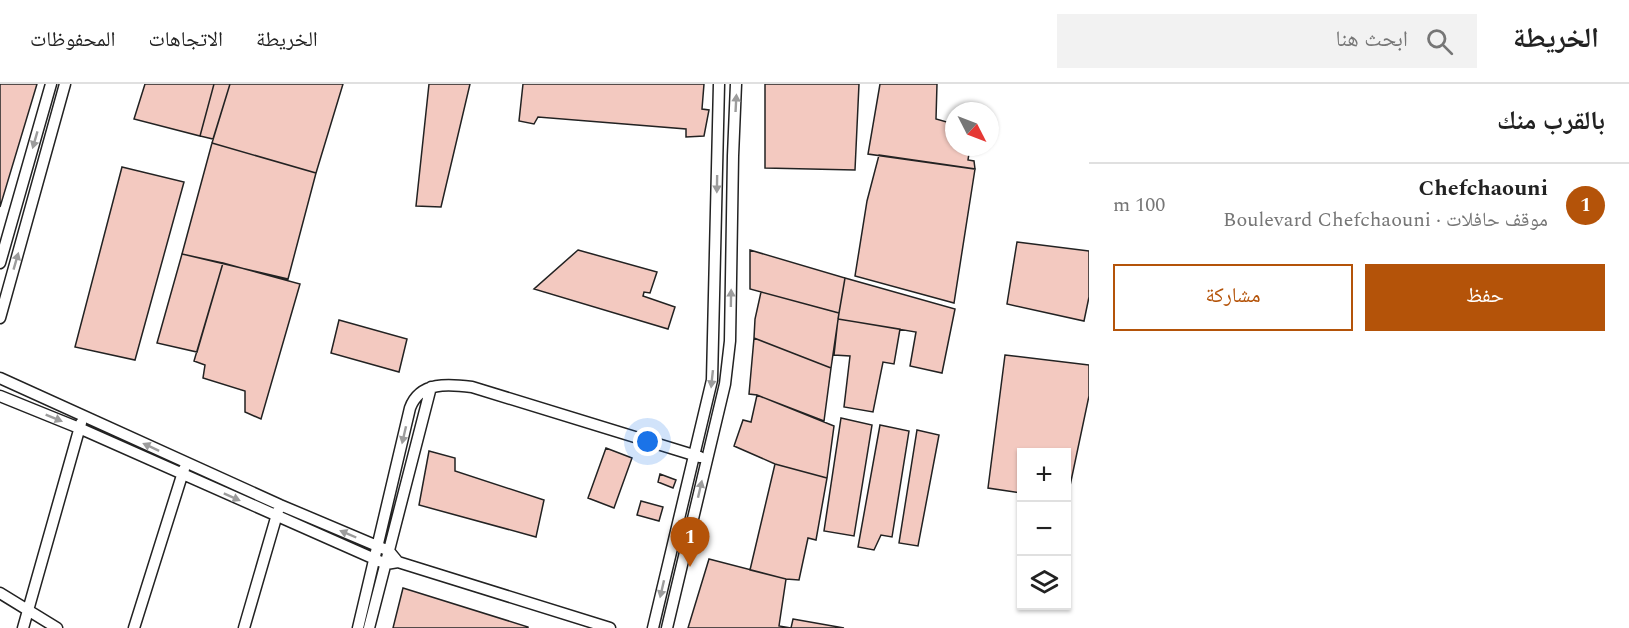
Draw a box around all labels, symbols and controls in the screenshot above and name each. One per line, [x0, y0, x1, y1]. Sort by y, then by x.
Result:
search box [1057, 14, 1477, 68]
text: الخريطة [1513, 17, 1599, 60]
text: ابحث هنا [1336, 23, 1408, 56]
text: المحفوظات [30, 24, 115, 56]
text: الاتجاهات [148, 24, 223, 56]
text: الخريطة [256, 24, 318, 56]
icon: search [1423, 25, 1456, 58]
one-way arrow [731, 93, 740, 112]
text: بالقرب منك [1497, 101, 1605, 141]
north arrow [945, 102, 999, 156]
one-way arrow [30, 131, 39, 149]
text: Chefchaouni [1419, 172, 1548, 205]
one-way arrow [712, 175, 722, 194]
text: 100 m [1113, 190, 1165, 220]
text: 1 [1580, 190, 1591, 220]
text: موقف حافلات · Boulevard Chefchaouni [1223, 205, 1548, 235]
one-way arrow [12, 252, 21, 270]
button: مشاركة [1113, 264, 1353, 331]
button: حفظ [1365, 264, 1605, 331]
one-way arrow [726, 288, 735, 307]
one-way arrow [707, 370, 717, 389]
one-way arrow [46, 413, 64, 423]
one-way arrow [399, 426, 409, 444]
your location [633, 427, 662, 456]
one-way arrow [143, 442, 160, 451]
map controls [1017, 448, 1071, 610]
button: + [1017, 448, 1071, 502]
one-way arrow [696, 480, 706, 499]
one-way arrow [224, 492, 242, 502]
button: − [1017, 502, 1071, 556]
pin: 1 [670, 518, 710, 567]
one-way arrow [339, 529, 357, 539]
button: layers [1017, 556, 1071, 610]
one-way arrow [657, 580, 667, 599]

